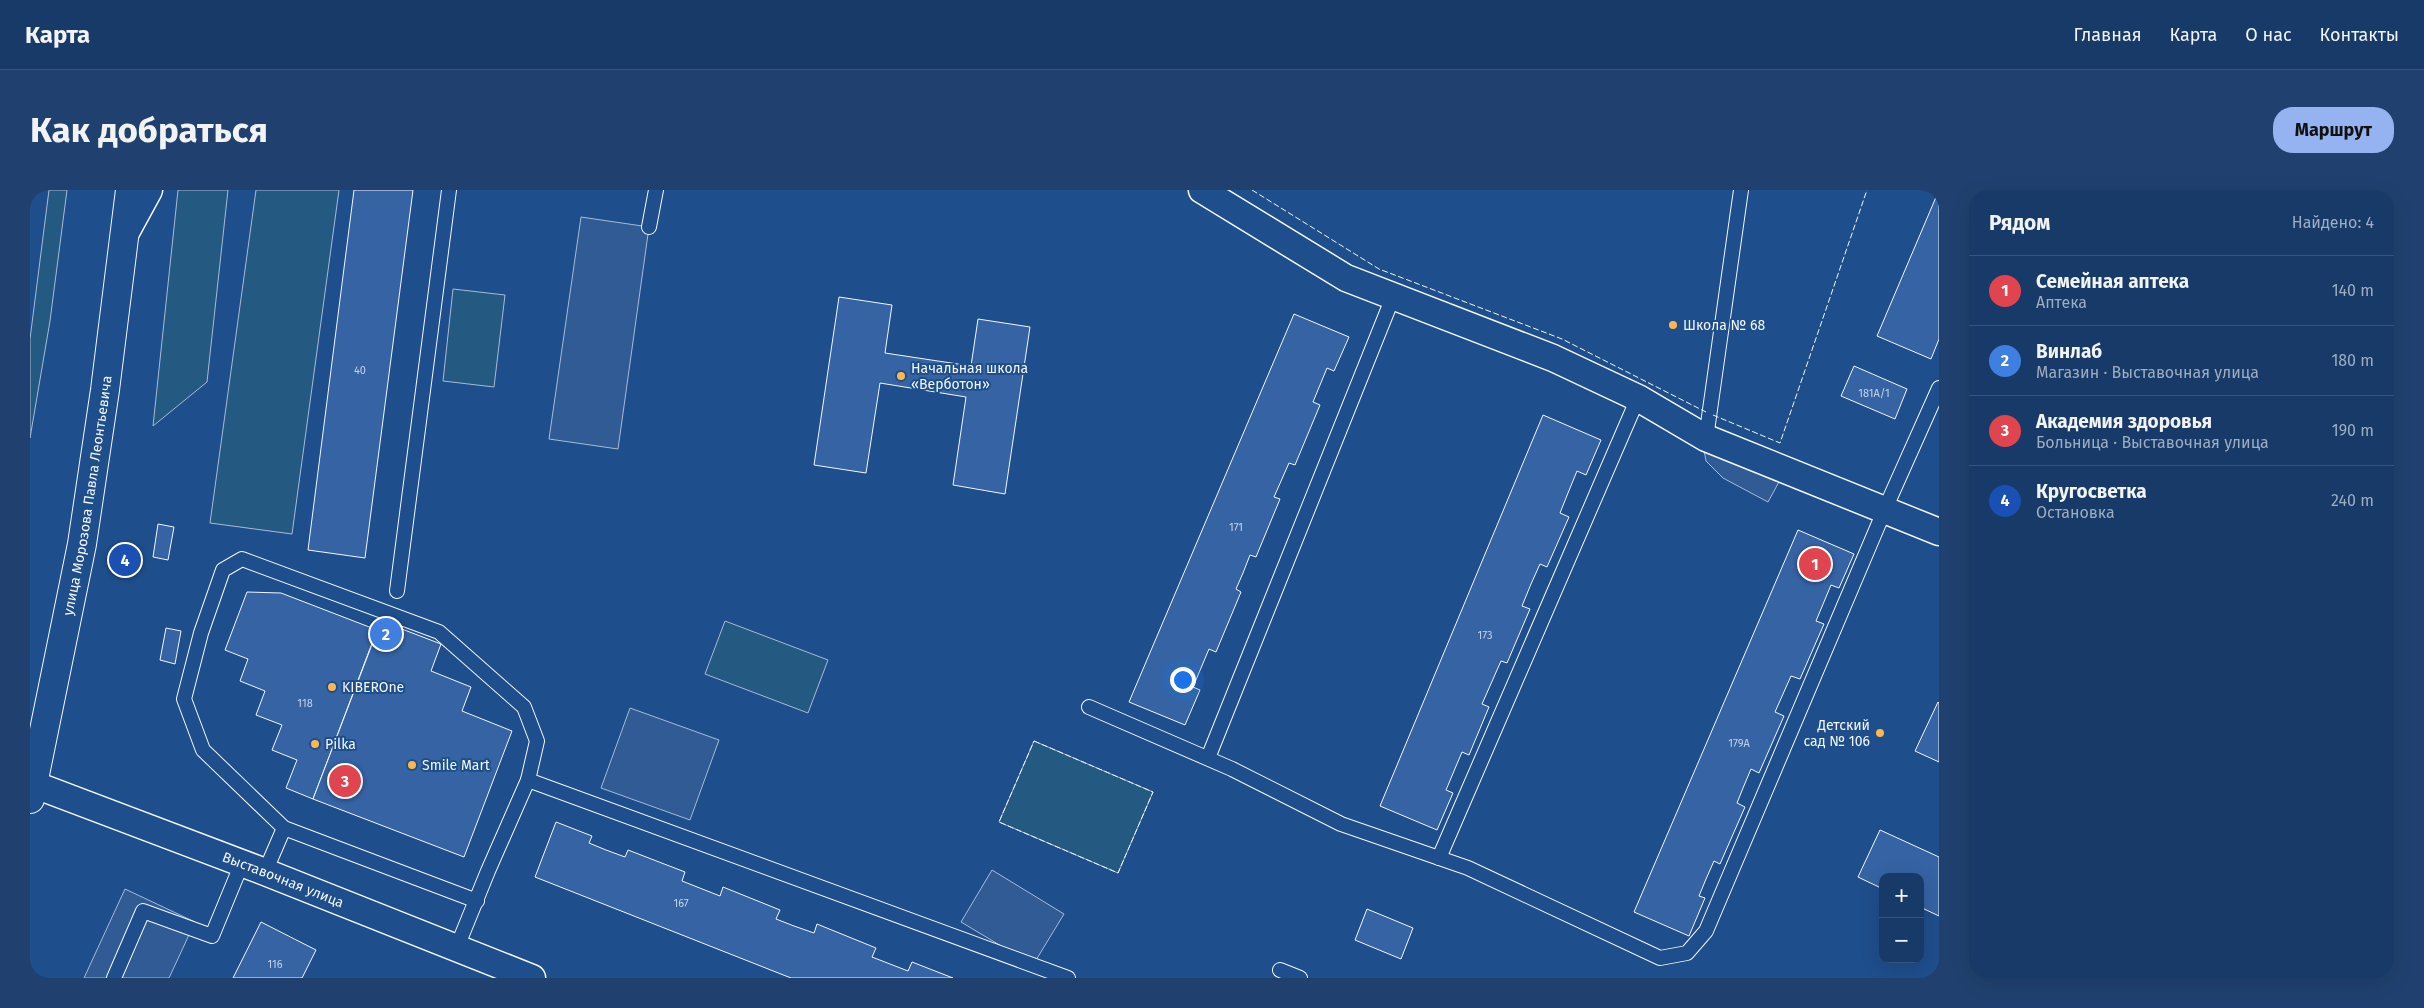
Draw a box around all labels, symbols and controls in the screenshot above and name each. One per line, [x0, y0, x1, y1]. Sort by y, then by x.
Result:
text: Карта [25, 21, 90, 49]
text: Главная [2074, 24, 2142, 46]
text: Карта [2170, 24, 2217, 46]
text: О нас [2245, 24, 2292, 46]
text: Контакты [2320, 24, 2399, 46]
button: Маршрут [2273, 107, 2394, 153]
text: Как добраться [30, 109, 268, 151]
text: Рядом [1989, 210, 2050, 236]
text: Найдено: 4 [2292, 213, 2374, 232]
text: Семейная аптека [2036, 270, 2189, 293]
text: 1 [2001, 281, 2009, 300]
text: 140 m [2332, 281, 2374, 300]
text: Аптека [2036, 293, 2087, 312]
place label: Школа № 68 [1683, 317, 1765, 334]
marker: Школа № 68 [1667, 319, 1679, 331]
text: Винлаб [2036, 340, 2102, 363]
text: 2 [2001, 351, 2009, 370]
text: 180 m [2331, 351, 2374, 370]
place label: Начальная школа «Верботон» [911, 360, 1028, 393]
text: Магазин · Выставочная улица [2036, 363, 2259, 382]
house number: 40 [354, 364, 366, 377]
marker: Начальная школа «Верботон» [895, 370, 907, 382]
street label: улица Морозова Павла Леонтьевича [60, 375, 116, 617]
house number: 181А/1 [1858, 387, 1890, 400]
text: Академия здоровья [2036, 410, 2212, 433]
text: 3 [2001, 421, 2009, 440]
text: 190 m [2332, 421, 2374, 440]
text: Больница · Выставочная улица [2036, 433, 2269, 452]
text: Кругосветка [2036, 480, 2147, 503]
text: 4 [2000, 491, 2010, 510]
text: 240 m [2331, 491, 2374, 510]
text: Остановка [2036, 503, 2115, 522]
house number: 171 [1229, 521, 1243, 534]
pin: 4 [109, 541, 141, 579]
pin: 1 [1799, 545, 1831, 583]
pin: 2 [370, 615, 402, 653]
house number: 173 [1477, 629, 1493, 642]
your location [1170, 667, 1196, 693]
place label: KIBEROne [342, 679, 404, 696]
marker: KIBEROne [326, 681, 338, 693]
house number: 118 [297, 697, 313, 710]
place label: Детский сад № 106 [1804, 717, 1870, 750]
marker: Детский сад № 106 [1874, 727, 1886, 739]
place label: Pilka [325, 736, 356, 753]
house number: 179А [1728, 737, 1750, 750]
marker: Pilka [309, 738, 321, 750]
place label: Smile Mart [422, 757, 491, 774]
marker: Smile Mart [406, 759, 418, 771]
pin: 3 [329, 762, 361, 800]
street label: Выставочная улица [220, 849, 346, 911]
map controls [1879, 873, 1924, 963]
button: + [1879, 873, 1924, 918]
house number: 167 [673, 897, 689, 910]
button: − [1879, 918, 1924, 963]
house number: 116 [267, 958, 283, 971]

